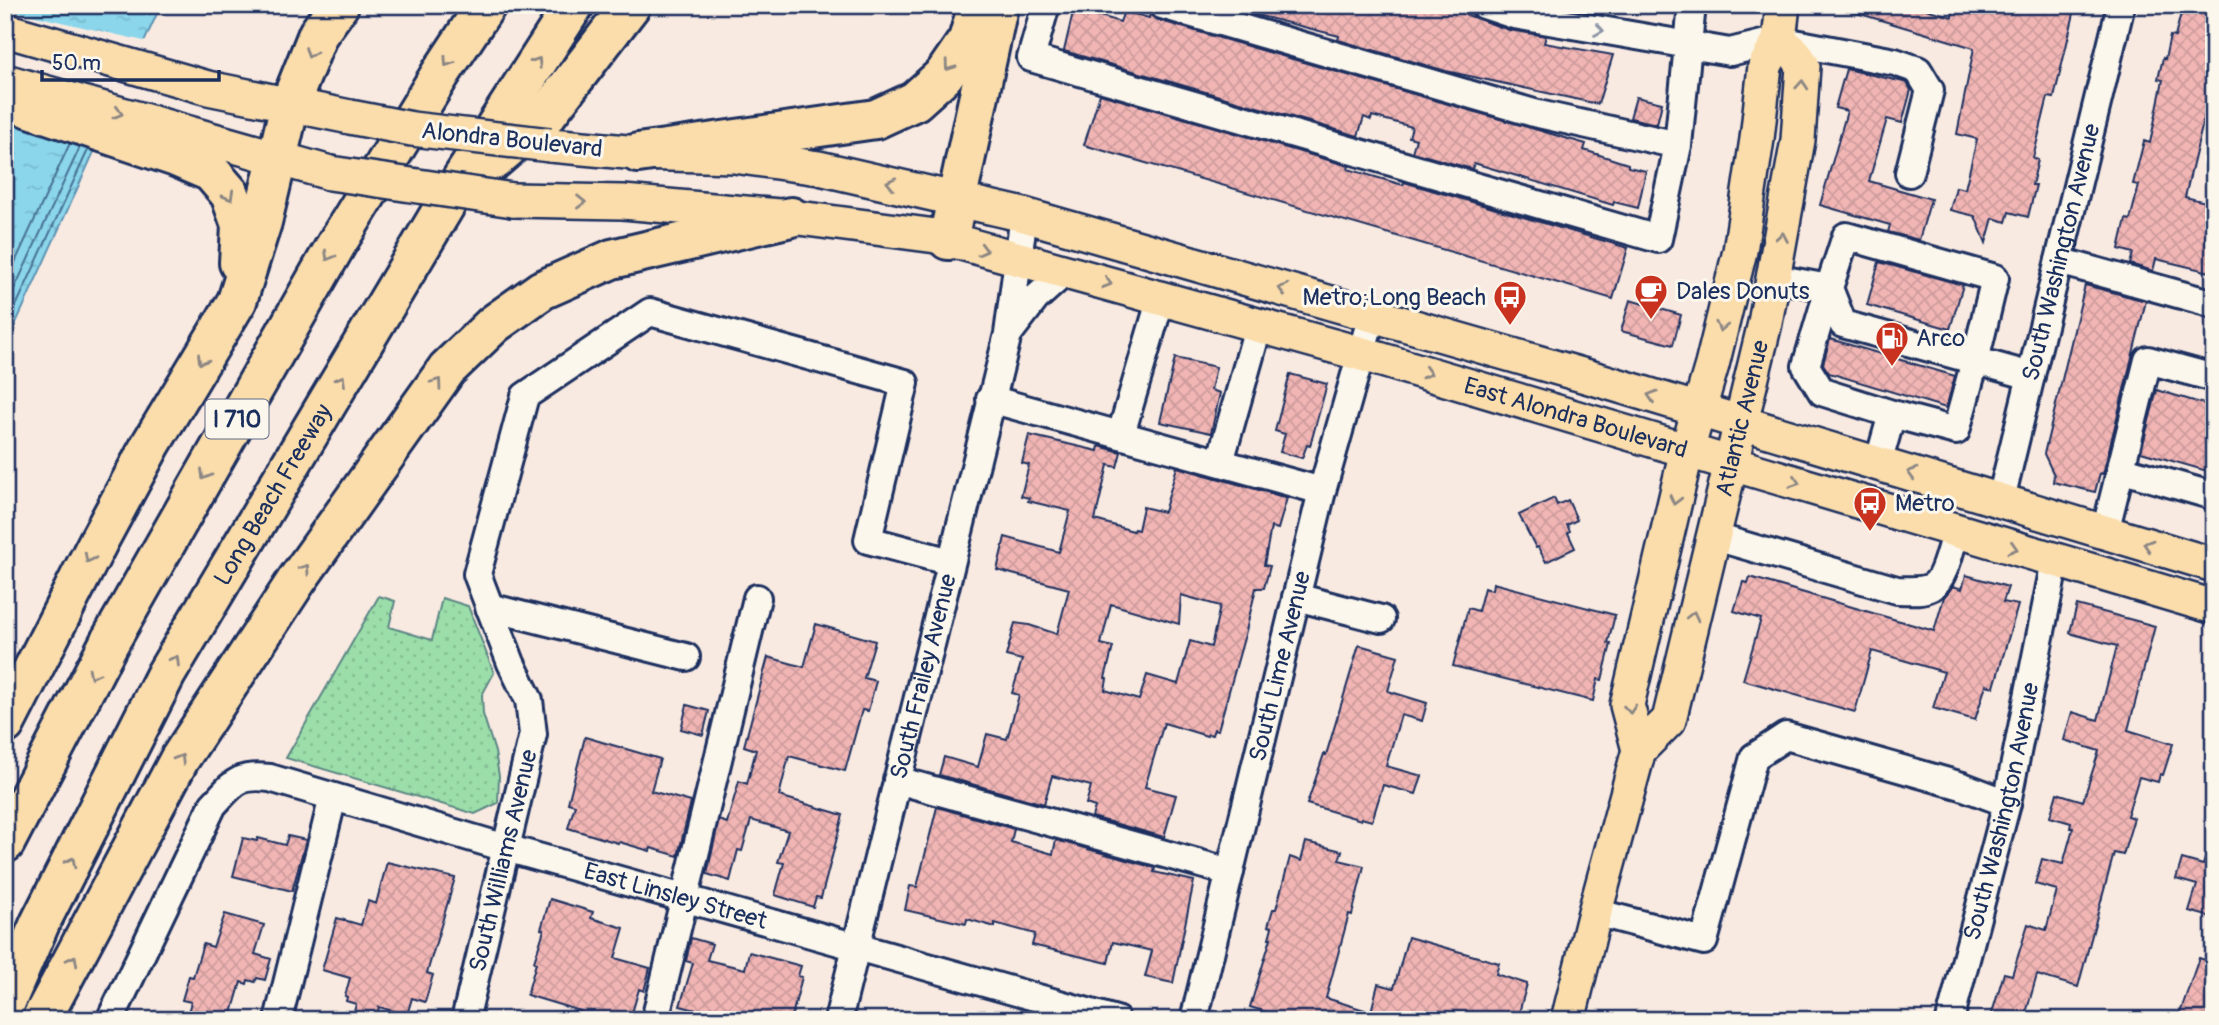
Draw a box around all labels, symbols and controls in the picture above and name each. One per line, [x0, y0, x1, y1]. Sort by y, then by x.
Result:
one-way arrow [1593, 22, 1604, 37]
scale bar [42, 38, 219, 82]
one-way arrow [305, 46, 319, 58]
text: 50 m [52, 50, 101, 77]
one-way arrow [444, 54, 456, 67]
one-way arrow [529, 57, 542, 70]
one-way arrow [945, 58, 957, 71]
one-way arrow [1794, 80, 1809, 91]
one-way arrow [112, 104, 124, 119]
street label: Alondra Boulevard [420, 116, 604, 164]
street label: South Washington Avenue [2016, 120, 2106, 384]
one-way arrow [885, 177, 897, 192]
one-way arrow [221, 189, 234, 202]
one-way arrow [576, 194, 587, 209]
one-way arrow [1774, 231, 1789, 243]
one-way arrow [977, 241, 989, 256]
one-way arrow [325, 249, 338, 262]
cafe icon: Dales Donuts [1632, 272, 1670, 321]
one-way arrow [1101, 275, 1113, 290]
place label: Dales Donuts [1676, 277, 1810, 306]
bus stop icon: Metro;Long Beach [1491, 278, 1529, 327]
one-way arrow [1278, 283, 1290, 297]
place label: Metro;Long Beach [1302, 283, 1486, 312]
fuel station icon: Arco [1873, 319, 1911, 368]
one-way arrow [1715, 321, 1729, 333]
place label: Arco [1916, 324, 1965, 353]
street label: Atlantic Avenue [1709, 337, 1775, 499]
one-way arrow [197, 352, 210, 365]
one-way arrow [1421, 364, 1433, 379]
street label: East Alondra Boulevard [1461, 371, 1691, 464]
one-way arrow [333, 375, 346, 388]
one-way arrow [429, 378, 441, 391]
one-way arrow [1646, 389, 1658, 404]
street label: Long Beach Freeway [208, 399, 338, 591]
road number: I 710 [205, 400, 268, 438]
one-way arrow [1906, 467, 1918, 482]
one-way arrow [200, 468, 213, 481]
one-way arrow [1789, 474, 1801, 488]
bus stop icon: Metro [1851, 484, 1889, 533]
place label: Metro [1895, 489, 1955, 518]
one-way arrow [1669, 494, 1683, 506]
one-way arrow [2143, 539, 2155, 553]
one-way arrow [2006, 540, 2019, 554]
one-way arrow [84, 551, 98, 563]
one-way arrow [297, 564, 309, 577]
street label: South Lime Avenue [1243, 568, 1317, 764]
street label: South Frailey Avenue [884, 571, 963, 782]
one-way arrow [1685, 610, 1700, 622]
one-way arrow [166, 655, 179, 668]
one-way arrow [88, 666, 102, 679]
street label: South Washington Avenue [1957, 680, 2045, 943]
one-way arrow [1622, 703, 1637, 714]
street label: South Williams Avenue [463, 746, 543, 975]
one-way arrow [172, 753, 185, 766]
street label: East Linsley Street [581, 856, 771, 935]
one-way arrow [63, 857, 77, 870]
one-way arrow [65, 954, 78, 967]

